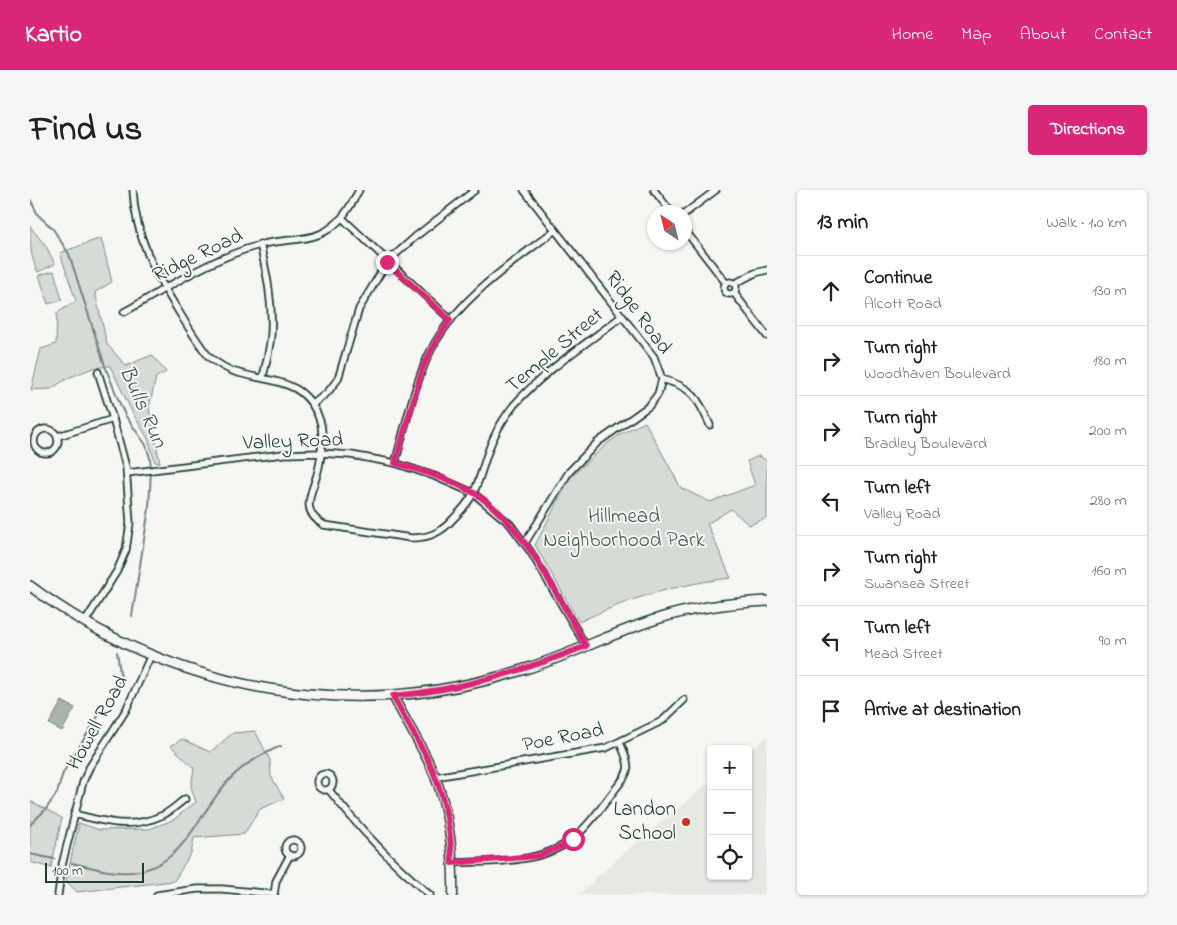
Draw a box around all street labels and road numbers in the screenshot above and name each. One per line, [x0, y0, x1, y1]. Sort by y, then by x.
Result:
street label: Ridge Road [148, 221, 249, 293]
street label: Ridge Road [596, 265, 679, 362]
street label: Temple Street [500, 301, 610, 401]
street label: Valley Road [241, 425, 344, 461]
street label: Howell Road [60, 670, 136, 776]
street label: Poe Road [520, 715, 606, 761]

